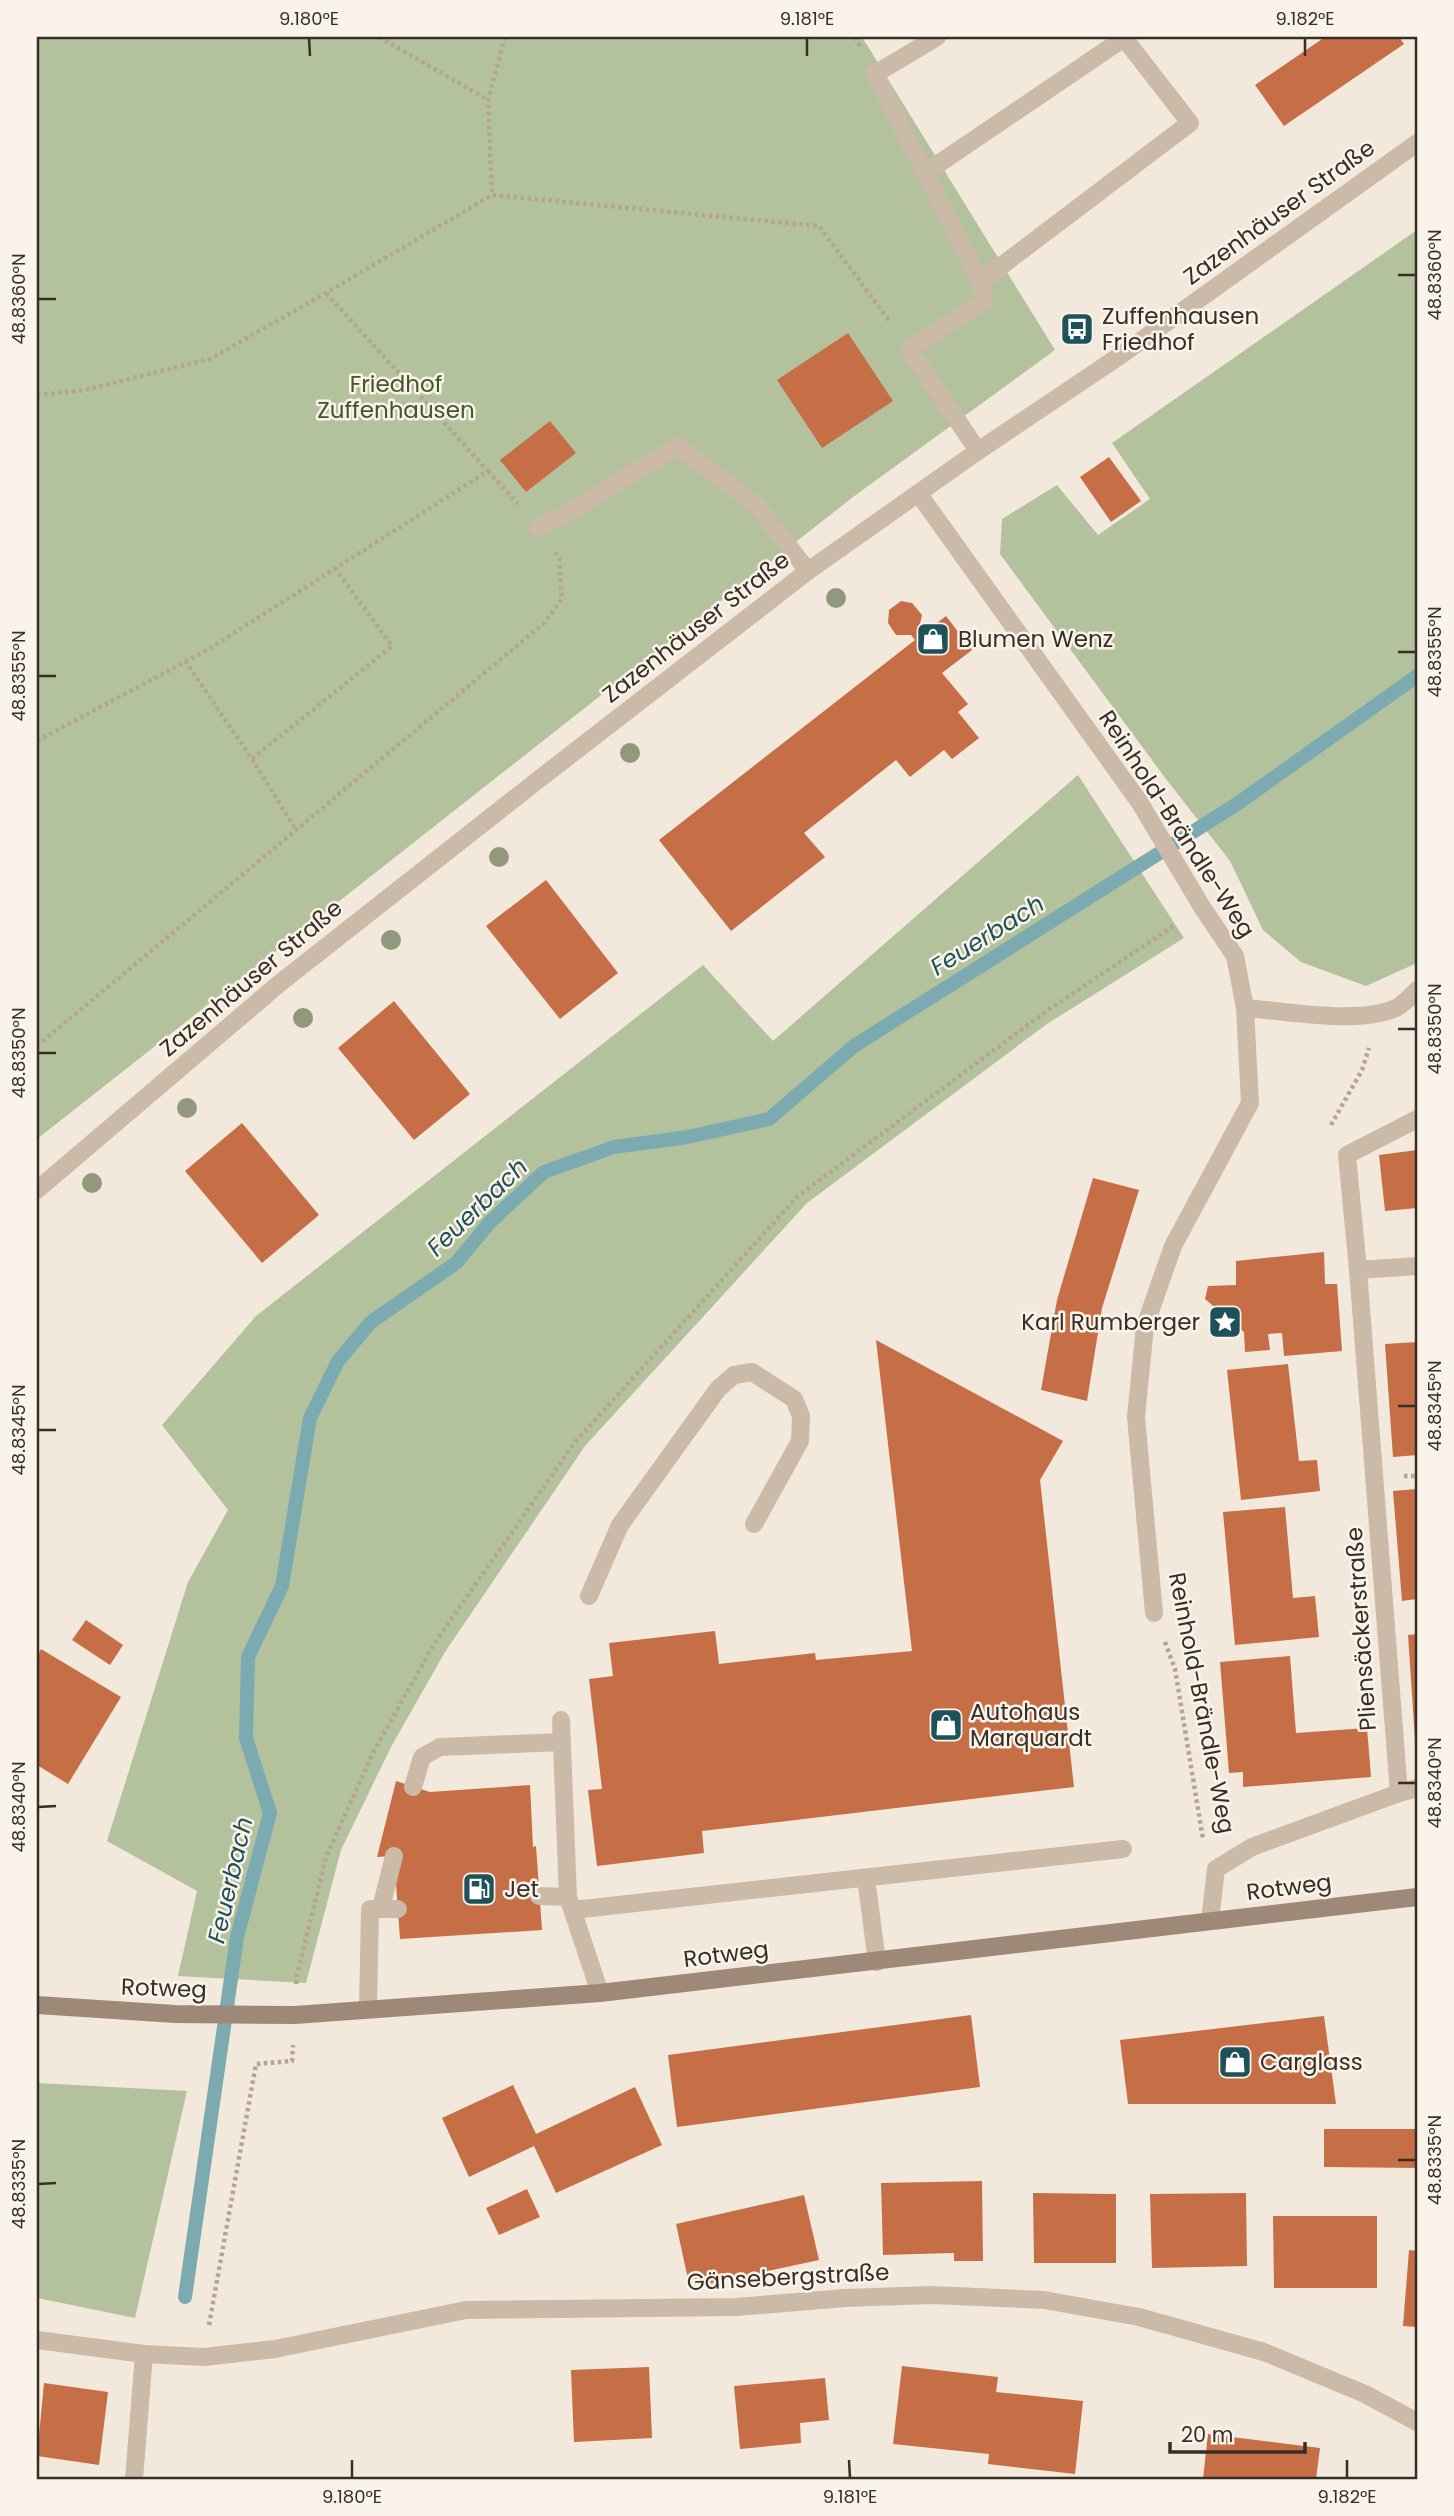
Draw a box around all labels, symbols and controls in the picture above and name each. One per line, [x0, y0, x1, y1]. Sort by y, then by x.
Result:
text: 9.180°E [279, 6, 339, 31]
text: 9.181°E [780, 6, 834, 31]
text: 9.182°E [1275, 6, 1335, 31]
street label: Zazenhäuser Straße [1177, 132, 1381, 292]
text: 48.8360°N [1422, 229, 1447, 321]
text: 48.8360°N [6, 253, 31, 345]
place label: Zuffenhausen Friedhof [1102, 300, 1259, 358]
bus stop icon: Zuffenhausen Friedhof [1058, 310, 1096, 348]
park label: Friedhof Zuffenhausen [317, 368, 475, 426]
street label: Zazenhäuser Straße [596, 544, 796, 710]
text: 48.8355°N [1422, 606, 1447, 698]
shop icon: Blumen Wenz [914, 620, 952, 658]
place label: Blumen Wenz [958, 623, 1113, 655]
text: 48.8355°N [6, 630, 31, 722]
street label: Reinhold-Brändle-Weg [1091, 704, 1263, 944]
water label: Feuerbach [924, 887, 1050, 983]
street label: Zazenhäuser Straße [153, 892, 349, 1064]
text: 48.8350°N [1422, 983, 1447, 1075]
text: 48.8350°N [6, 1007, 31, 1099]
water label: Feuerbach [419, 1150, 535, 1264]
place icon: Karl Rumberger [1206, 1303, 1244, 1341]
place label: Karl Rumberger [1021, 1306, 1200, 1338]
text: 48.8345°N [1422, 1360, 1447, 1452]
text: 48.8345°N [6, 1384, 31, 1476]
street label: Pliensäckerstraße [1338, 1526, 1384, 1732]
street label: Reinhold-Brändle-Weg [1161, 1570, 1243, 1836]
place label: Autohaus Marquardt [970, 1696, 1092, 1754]
shop icon: Autohaus Marquardt [927, 1706, 965, 1744]
text: 48.8340°N [1422, 1737, 1447, 1829]
text: 48.8340°N [6, 1761, 31, 1853]
water label: Feuerbach [199, 1814, 261, 1946]
street label: Rotweg [1244, 1866, 1334, 1908]
fuel station icon: Jet [460, 1870, 498, 1908]
place label: Jet [504, 1873, 539, 1905]
street label: Rotweg [681, 1933, 771, 1975]
street label: Rotweg [121, 1971, 207, 2005]
shop icon: Carglass [1216, 2043, 1254, 2081]
place label: Carglass [1260, 2046, 1363, 2078]
text: 48.8335°N [1422, 2115, 1447, 2205]
text: 48.8335°N [6, 2139, 31, 2229]
street label: Gänsebergstraße [686, 2256, 890, 2298]
scale bar [1170, 2411, 1305, 2455]
text: 20 m [1181, 2420, 1234, 2449]
text: 9.180°E [322, 2484, 382, 2509]
text: 9.181°E [823, 2484, 877, 2509]
text: 9.182°E [1317, 2484, 1377, 2509]

